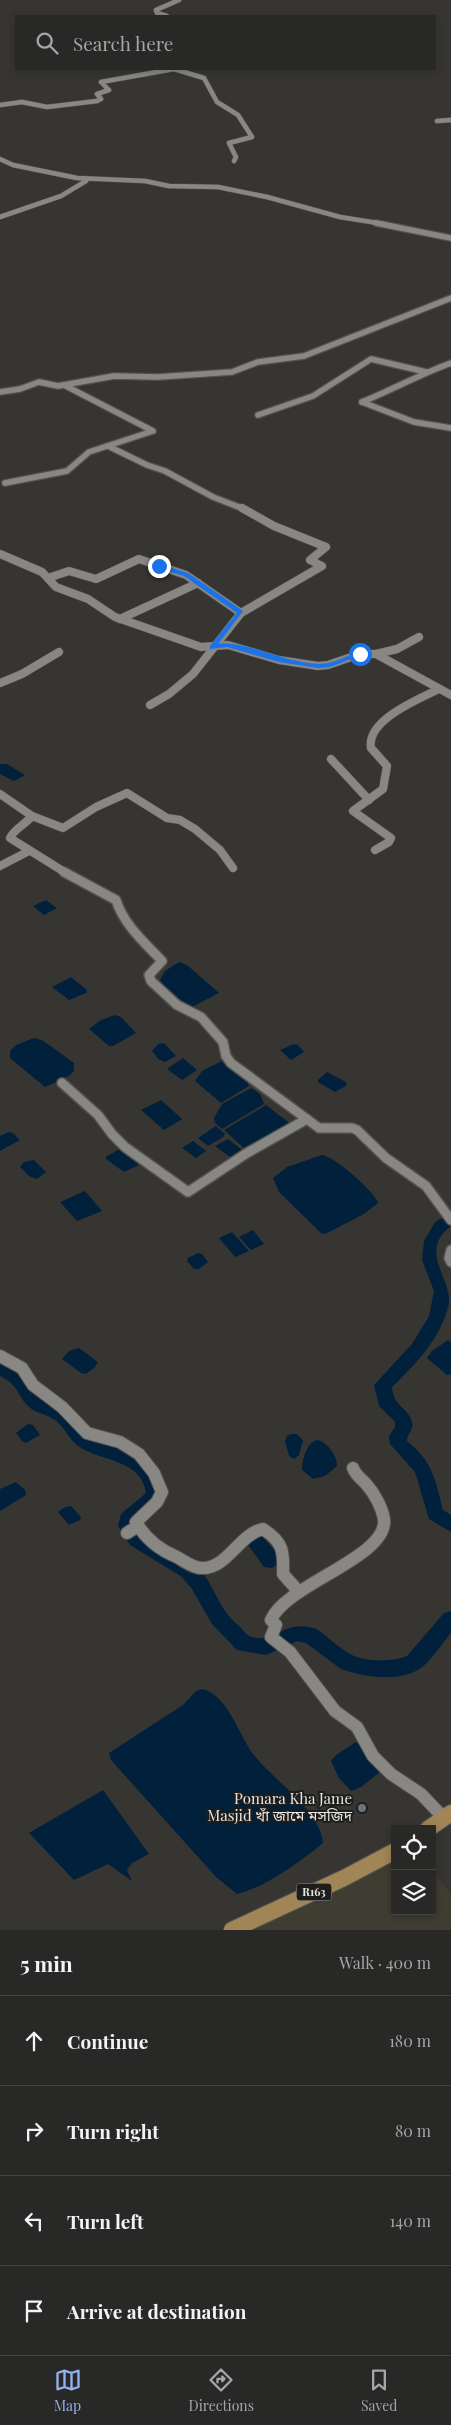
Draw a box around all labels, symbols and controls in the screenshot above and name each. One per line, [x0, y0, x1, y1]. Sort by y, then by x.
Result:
search box [15, 15, 436, 70]
icon: search [33, 29, 61, 57]
text: Search here [73, 30, 173, 56]
route end [148, 555, 171, 578]
route start [349, 643, 372, 666]
place label: Pomara Kha Jame Masjid খাঁ জামে মসজিদ [207, 1788, 353, 1825]
marker: Pomara Kha Jame Masjid খাঁ জামে মসজিদ [356, 1802, 368, 1814]
map controls [391, 1825, 436, 1915]
button: locate [391, 1825, 436, 1870]
button: layers [391, 1870, 436, 1915]
road number: R163 [296, 1884, 332, 1900]
text: 5 min [20, 1949, 73, 1977]
text: Walk · 400 m [339, 1952, 431, 1973]
icon: ahead [20, 2027, 48, 2055]
text: Continue [67, 2028, 148, 2054]
text: 180 m [389, 2030, 431, 2051]
icon: right [20, 2117, 48, 2145]
text: Turn right [67, 2118, 159, 2144]
text: 80 m [395, 2120, 431, 2141]
icon: left [20, 2207, 48, 2235]
text: Turn left [67, 2208, 144, 2234]
text: 140 m [389, 2210, 431, 2231]
icon: arrive [20, 2297, 48, 2325]
text: Arrive at destination [67, 2298, 247, 2324]
tab: Map [54, 2366, 82, 2415]
tab: Directions [189, 2366, 254, 2415]
tab: Saved [361, 2366, 397, 2415]

